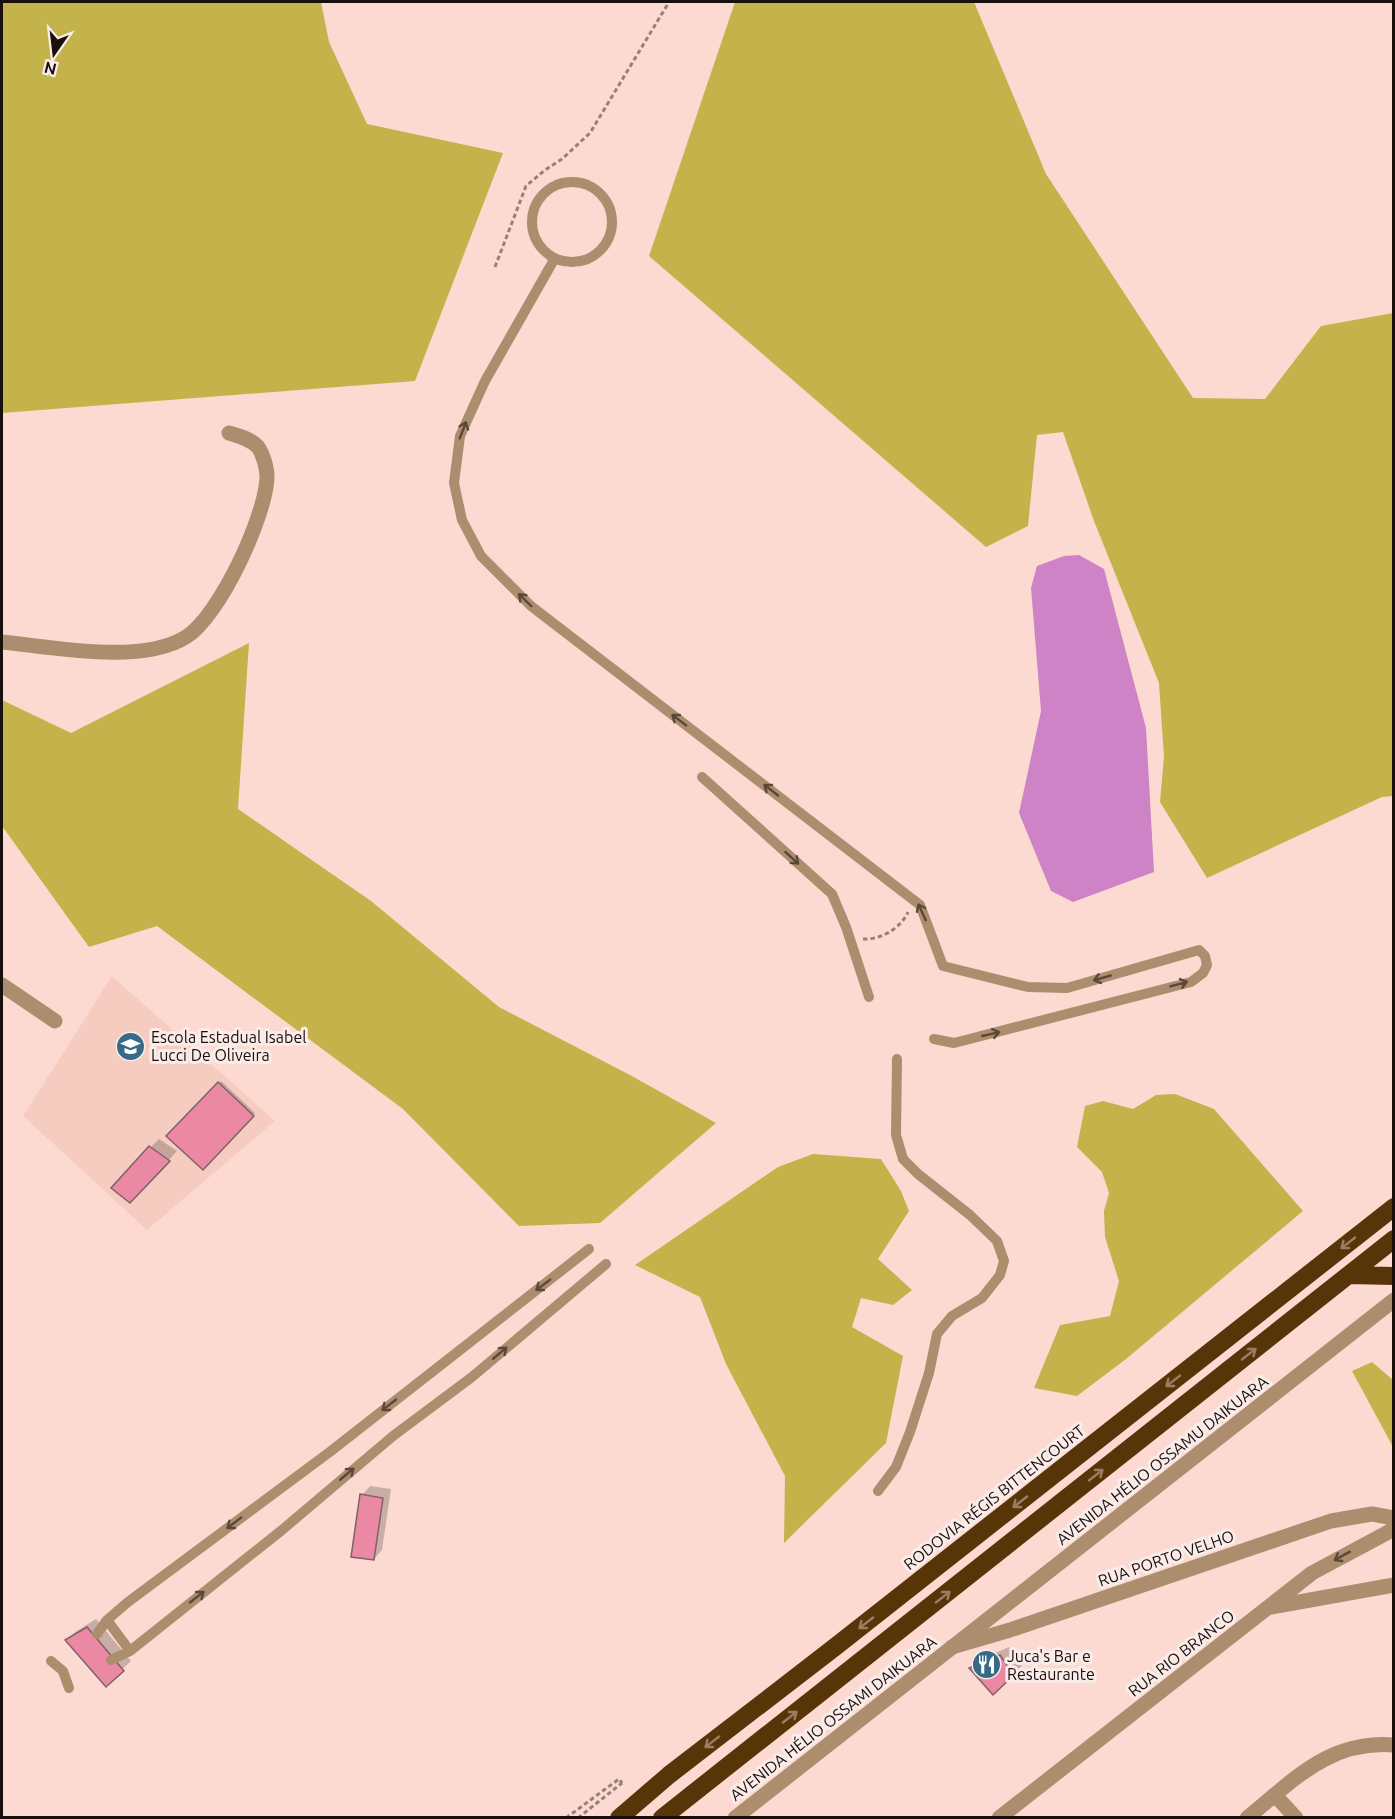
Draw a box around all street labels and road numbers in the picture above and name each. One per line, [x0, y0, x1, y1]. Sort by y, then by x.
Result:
street label: AVENIDA HÉLIO OSSAMU DAIKUARA [1051, 1370, 1272, 1548]
street label: RODOVIA RÉGIS BITTENCOURT [899, 1419, 1088, 1573]
street label: RUA PORTO VELHO [1096, 1526, 1236, 1590]
street label: RUA RIO BRANCO [1124, 1606, 1238, 1700]
street label: AVENIDA HÉLIO OSSAMI DAIKUARA [725, 1630, 940, 1804]

